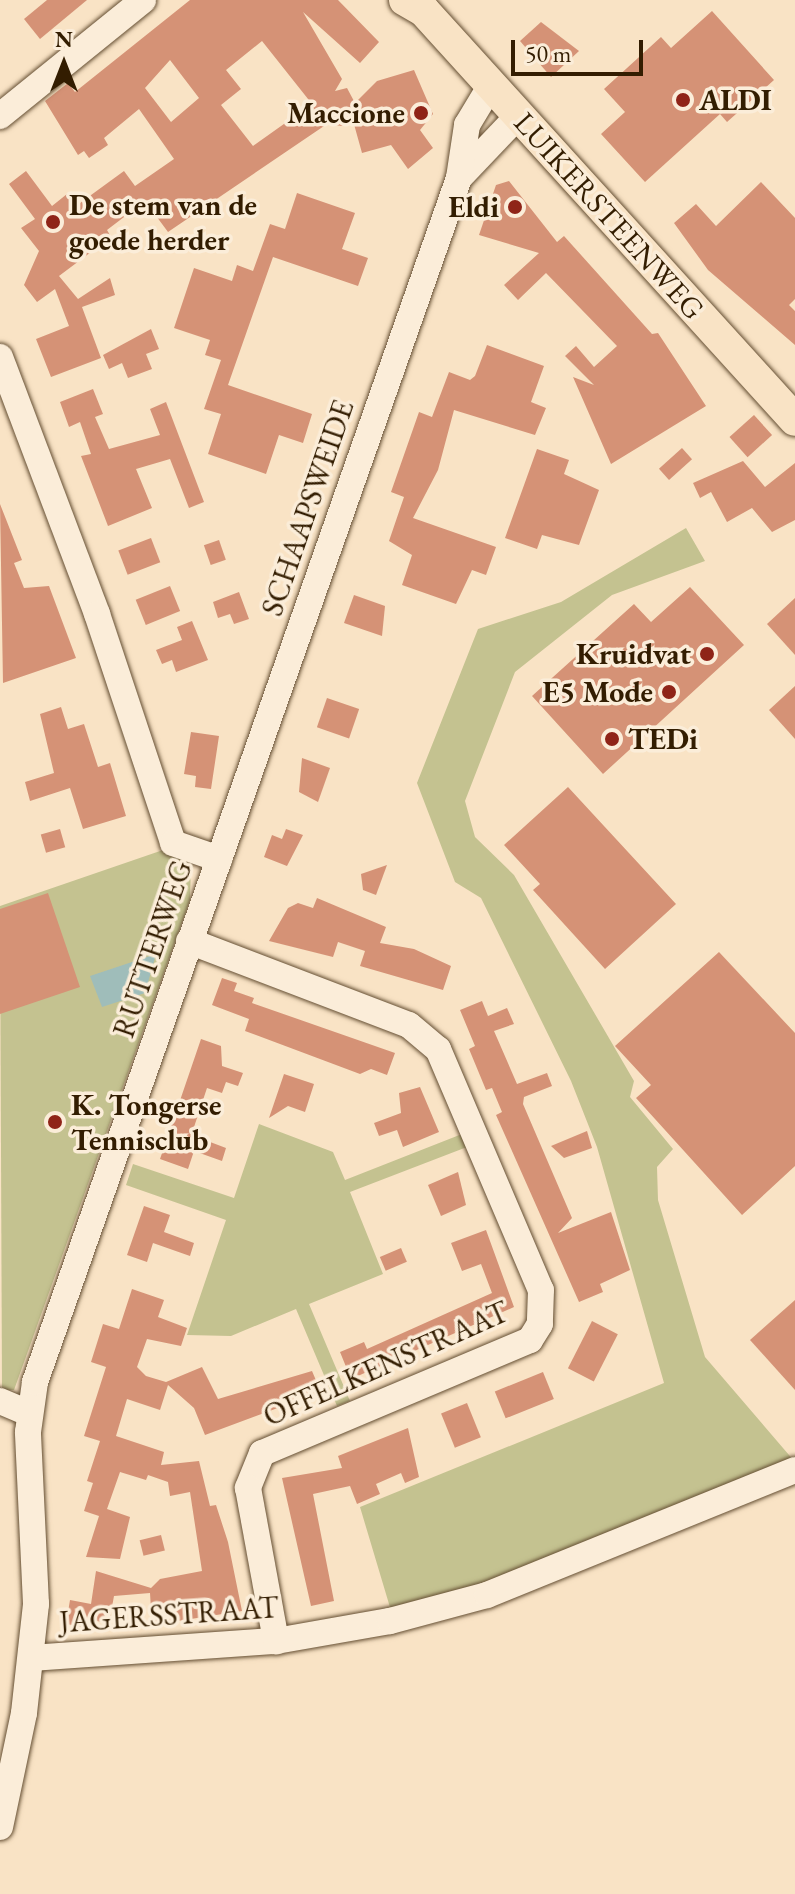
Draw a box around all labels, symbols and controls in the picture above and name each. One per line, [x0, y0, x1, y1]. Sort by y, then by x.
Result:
north arrow [24, 24, 104, 104]
scale bar [515, 24, 647, 74]
text: N [55, 25, 73, 54]
text: 50 m [525, 38, 572, 69]
place label: ALDI [699, 82, 772, 118]
marker: ALDI [674, 91, 692, 109]
place label: Maccione [287, 95, 405, 131]
marker: Maccione [412, 104, 430, 122]
street label: LUIKERSTEENWEG [506, 105, 712, 327]
place label: De stem van de goede herder [69, 187, 257, 258]
place label: Eldi [448, 189, 499, 225]
marker: Eldi [506, 198, 524, 216]
marker: De stem van de goede herder [44, 213, 62, 231]
street label: SCHAAPSWEIDE [254, 395, 362, 621]
place label: Kruidvat [576, 636, 691, 672]
marker: Kruidvat [698, 645, 716, 663]
place label: E5 Mode [542, 674, 653, 710]
marker: E5 Mode [660, 683, 678, 701]
place label: TEDi [628, 721, 698, 757]
marker: TEDi [603, 730, 621, 748]
street label: RUTTERWEG [106, 856, 200, 1042]
place label: K. Tongerse Tennisclub [71, 1087, 221, 1158]
marker: K. Tongerse Tennisclub [46, 1113, 64, 1131]
street label: OFFELKENSTRAAT [258, 1294, 514, 1434]
street label: JAGERSSTRAAT [58, 1589, 280, 1641]

